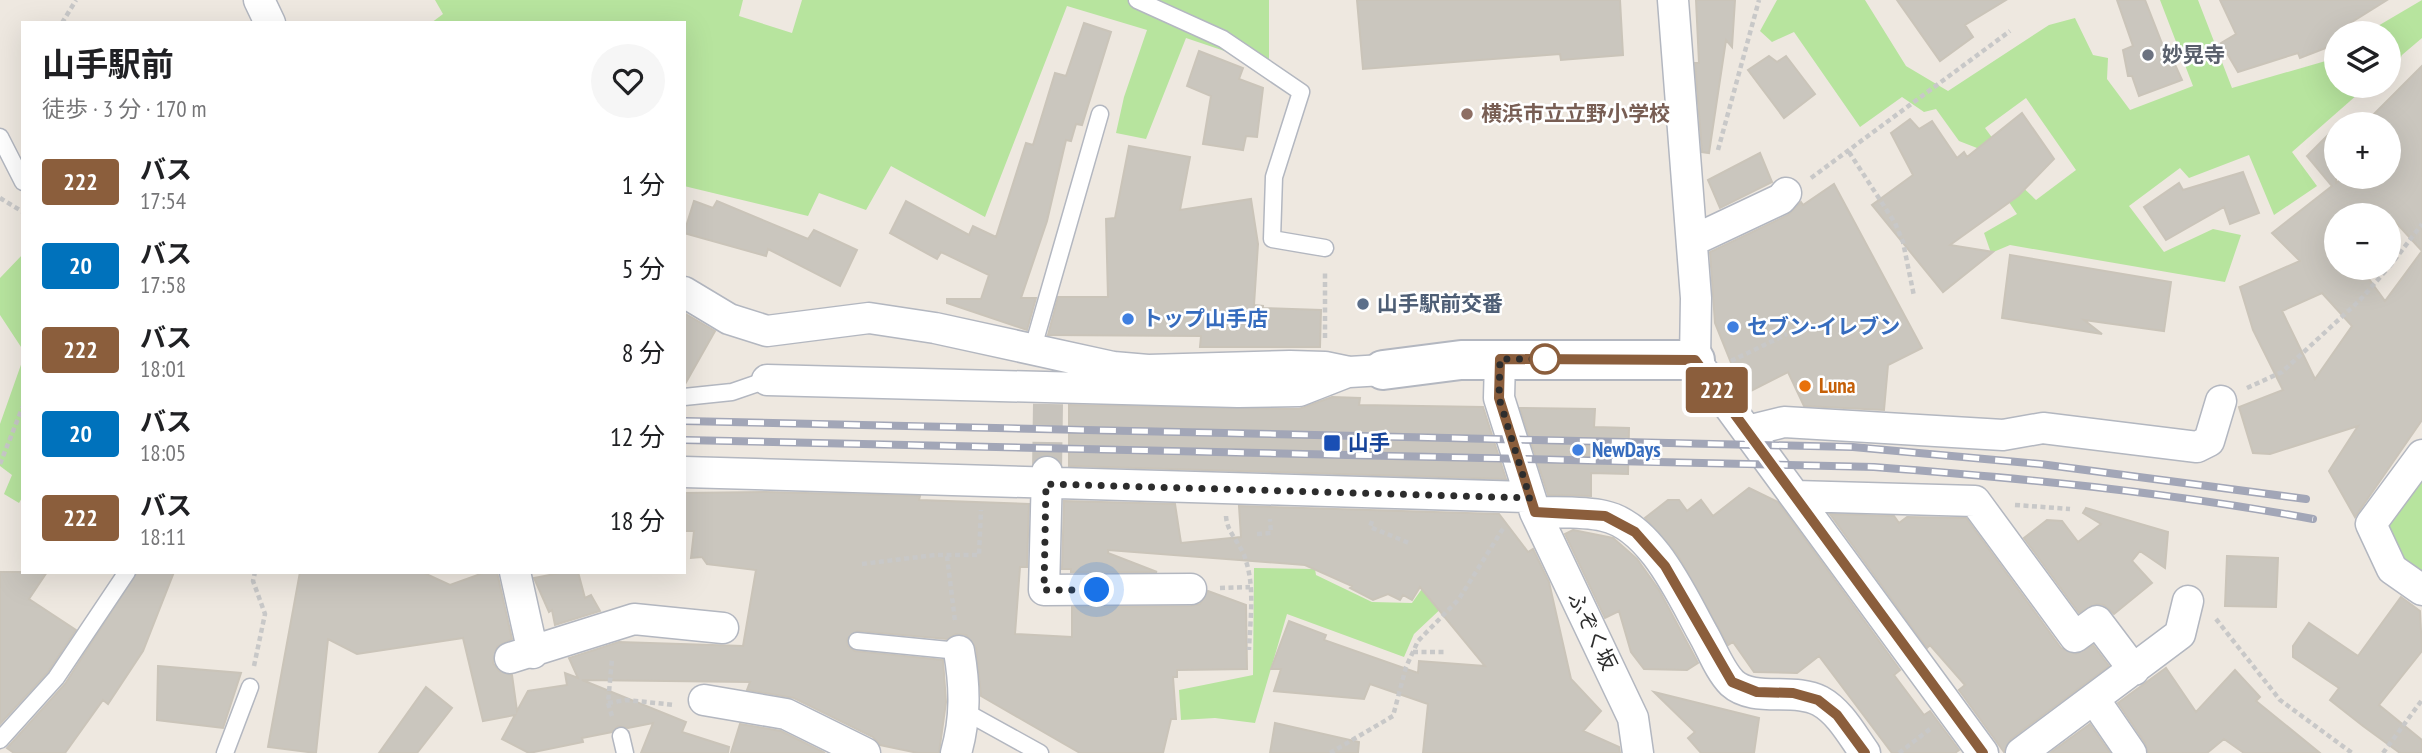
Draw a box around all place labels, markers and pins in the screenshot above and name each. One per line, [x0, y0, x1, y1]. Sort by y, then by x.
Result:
place label: 妙晃寺 [2162, 41, 2225, 68]
marker: 妙晃寺 [2140, 47, 2156, 63]
place label: 横浜市立立野小学校 [1481, 100, 1670, 127]
marker: 横浜市立立野小学校 [1459, 106, 1475, 122]
place label: 山手駅前交番 [1377, 290, 1503, 317]
marker: 山手駅前交番 [1355, 296, 1371, 312]
place label: トップ山手店 [1142, 305, 1268, 332]
marker: トップ山手店 [1120, 311, 1136, 327]
place label: セブン-イレブン [1747, 313, 1900, 340]
marker: セブン-イレブン [1725, 319, 1741, 335]
unlabelled marker [1530, 344, 1560, 374]
place label: Luna [1819, 372, 1856, 399]
marker: Luna [1797, 378, 1813, 394]
place label: 山手 [1348, 429, 1390, 456]
marker: 山手 [1322, 433, 1342, 453]
place label: NewDays [1592, 436, 1661, 463]
marker: NewDays [1570, 442, 1586, 458]

